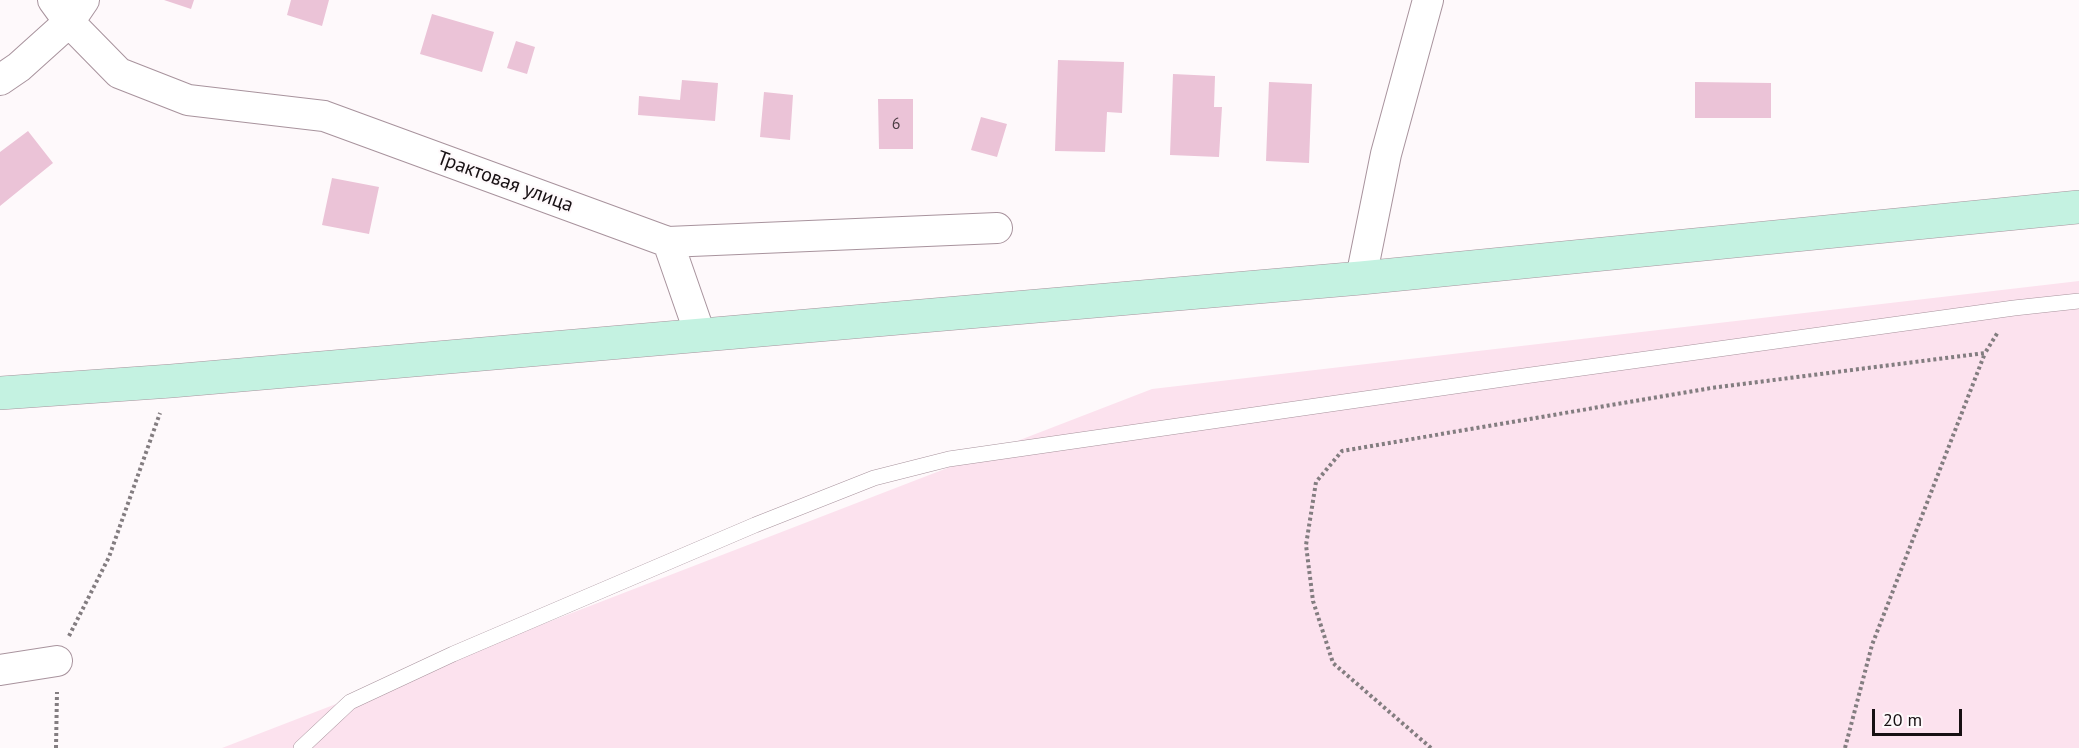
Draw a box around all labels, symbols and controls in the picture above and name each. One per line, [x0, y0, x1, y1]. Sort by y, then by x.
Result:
house number: 6 [892, 114, 900, 134]
street label: Трактовая улица [434, 146, 576, 218]
scale bar [1875, 697, 1965, 735]
text: 20 m [1883, 708, 1922, 731]

